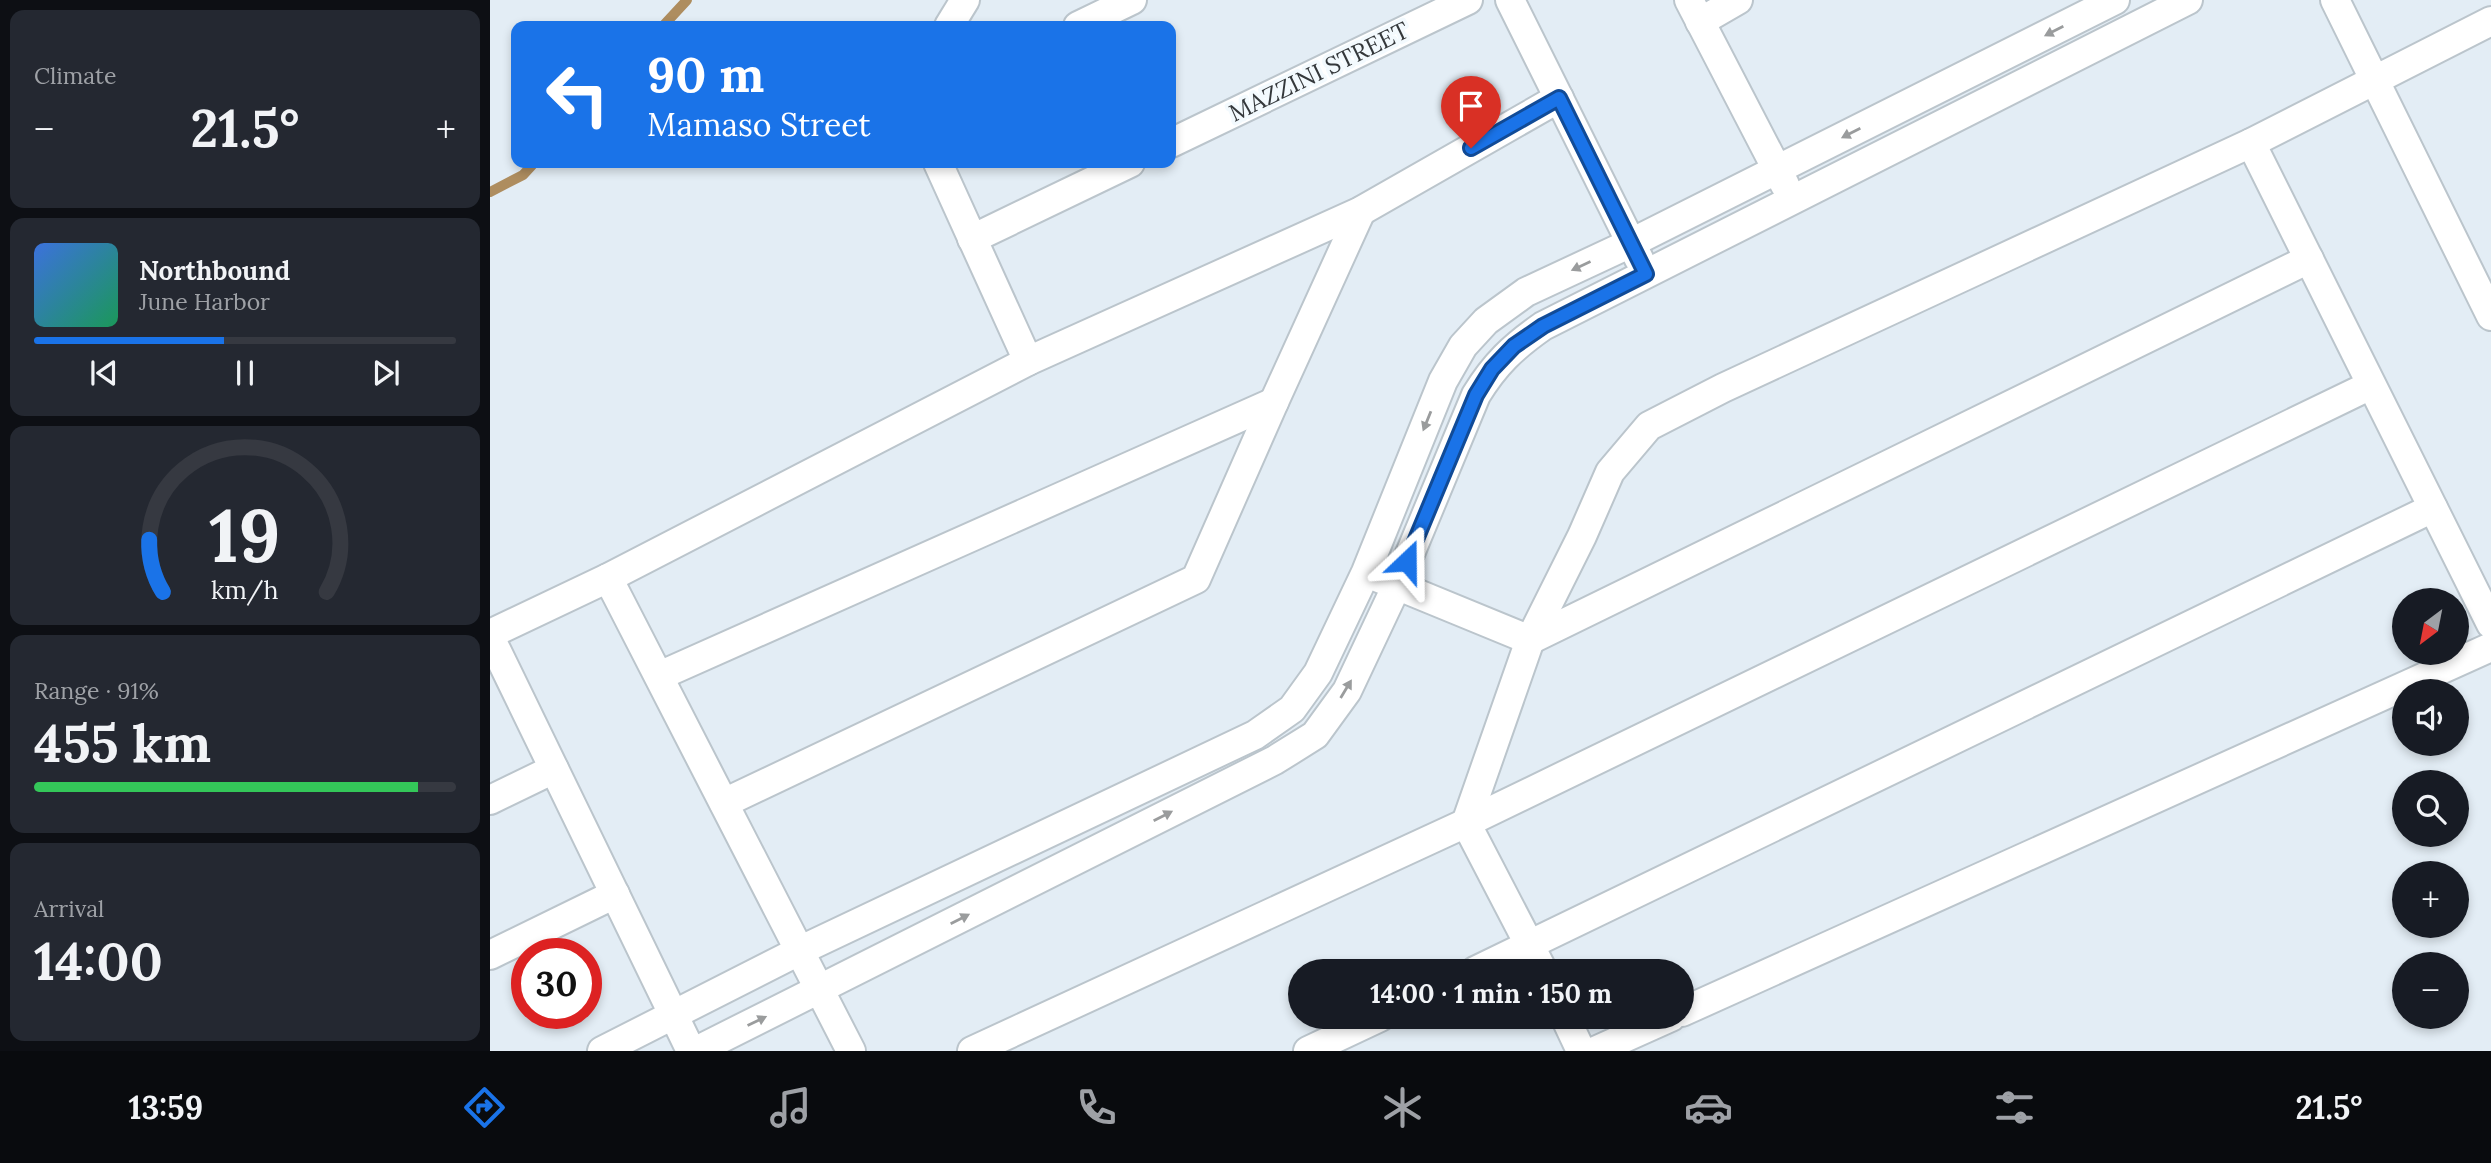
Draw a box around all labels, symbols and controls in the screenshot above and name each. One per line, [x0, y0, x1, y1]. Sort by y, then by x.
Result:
street label: MAZZINI STREET [1224, 15, 1414, 129]
one-way arrow [2044, 25, 2064, 36]
text: 90 m [647, 43, 764, 105]
icon: left [532, 49, 623, 140]
text: Climate [34, 61, 116, 90]
pin [1441, 76, 1501, 148]
icon: arrive [1452, 87, 1490, 125]
text: 21.5° [191, 95, 299, 161]
text: Mamaso Street [647, 104, 871, 145]
text: − [34, 105, 54, 153]
text: + [436, 105, 456, 153]
one-way arrow [1841, 127, 1861, 138]
text: Northbound [139, 254, 290, 287]
one-way arrow [1571, 260, 1591, 272]
text: June Harbor [139, 287, 270, 316]
icon: previous [85, 354, 123, 392]
icon: pause [226, 354, 264, 392]
icon: next [367, 354, 405, 392]
one-way arrow [1421, 410, 1432, 431]
text: 19 [209, 489, 281, 582]
position arrow [1370, 524, 1444, 598]
text: km/h [211, 573, 279, 605]
north arrow [2392, 588, 2469, 665]
map controls [2392, 588, 2469, 1029]
text: Range · 91% [34, 676, 159, 705]
button: sound [2392, 679, 2469, 756]
one-way arrow [1340, 680, 1353, 699]
text: 455 km [34, 710, 211, 776]
button: search [2392, 770, 2469, 847]
one-way arrow [1153, 811, 1173, 822]
button: + [2392, 861, 2469, 938]
text: Arrival [34, 894, 104, 923]
one-way arrow [950, 913, 970, 924]
text: 14:00 [34, 928, 163, 994]
speed limit sign: 30 [511, 938, 602, 1029]
button: − [2392, 952, 2469, 1029]
text: 14:00 · 1 min · 150 m [1370, 977, 1612, 1010]
one-way arrow [747, 1015, 767, 1026]
icon: directions [460, 1083, 509, 1132]
icon: music [766, 1083, 815, 1132]
icon: phone [1072, 1083, 1121, 1132]
icon: climate [1378, 1083, 1427, 1132]
icon: car [1684, 1083, 1733, 1132]
icon: filters [1990, 1083, 2039, 1132]
text: 13:59 [128, 1087, 203, 1128]
text: 21.5° [2295, 1087, 2362, 1128]

